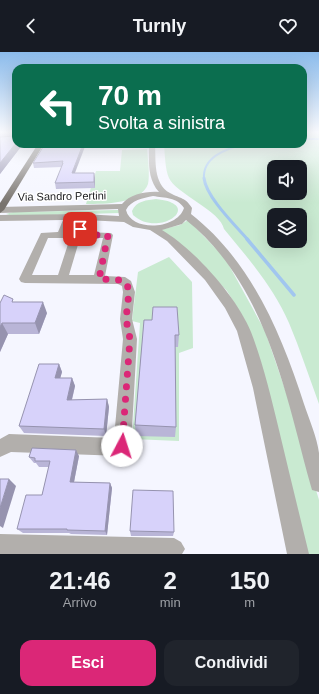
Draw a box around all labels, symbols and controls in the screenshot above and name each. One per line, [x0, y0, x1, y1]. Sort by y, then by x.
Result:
icon: back [20, 15, 42, 37]
icon: heart [277, 15, 299, 37]
text: Turnly [133, 16, 186, 36]
icon: left [32, 80, 84, 132]
text: 70 m [98, 80, 162, 111]
text: Svolta a sinistra [98, 113, 225, 133]
map controls [267, 160, 307, 248]
button: sound [267, 160, 307, 200]
street label: Via Sandro Pertini [18, 189, 106, 203]
button: layers [267, 208, 307, 248]
pin [63, 212, 97, 246]
icon: arrive [69, 218, 91, 240]
position arrow [101, 425, 143, 467]
text: 21:46 [49, 567, 111, 594]
text: 2 [163, 567, 177, 594]
text: 150 [230, 567, 270, 594]
text: Arrivo [63, 595, 97, 610]
text: min [160, 595, 181, 610]
text: m [244, 595, 255, 610]
button: Esci [20, 640, 156, 686]
button: Condividi [164, 640, 299, 686]

